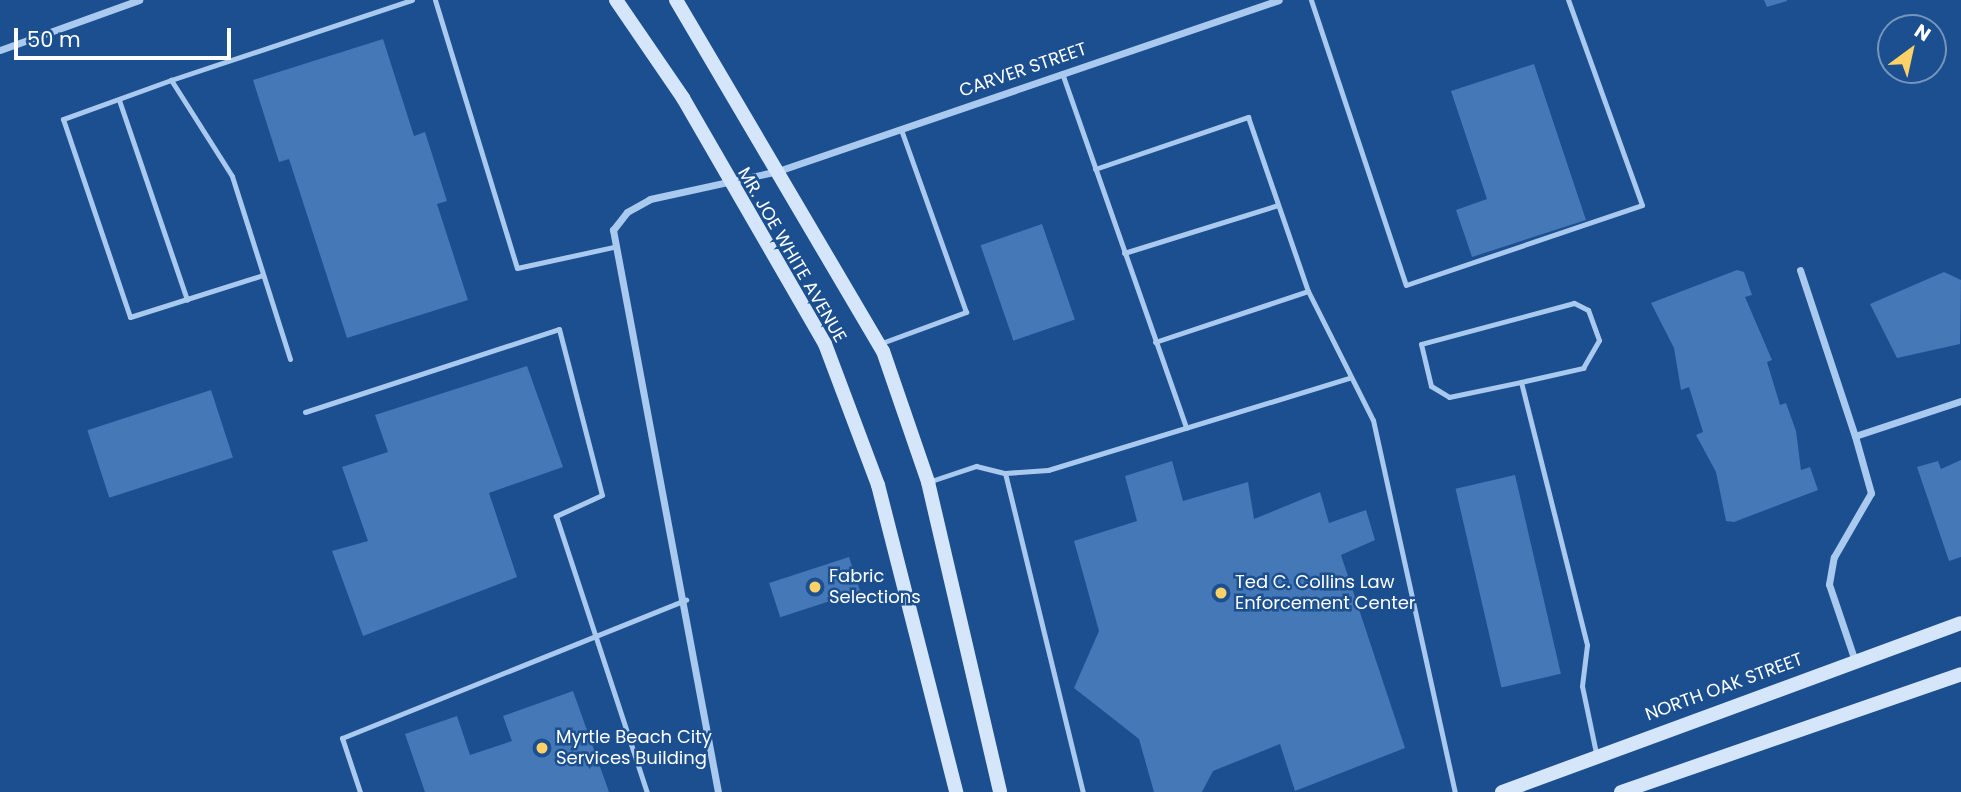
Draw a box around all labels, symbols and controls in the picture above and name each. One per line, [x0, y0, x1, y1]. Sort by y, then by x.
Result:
scale bar [18, 14, 234, 58]
north arrow [1877, 14, 1947, 84]
text: N [1909, 17, 1936, 48]
text: 50 m [27, 25, 81, 54]
street label: CARVER STREET [956, 38, 1090, 102]
street label: MR. JOE WHITE AVENUE [733, 164, 851, 346]
place label: Fabric Selections [829, 566, 921, 608]
place label: Ted C. Collins Law Enforcement Center [1235, 572, 1416, 614]
marker: Fabric Selections [807, 579, 823, 595]
marker: Ted C. Collins Law Enforcement Center [1213, 585, 1229, 601]
street label: NORTH OAK STREET [1642, 648, 1806, 726]
place label: Myrtle Beach City Services Building [556, 727, 712, 770]
marker: Myrtle Beach City Services Building [534, 740, 550, 756]

